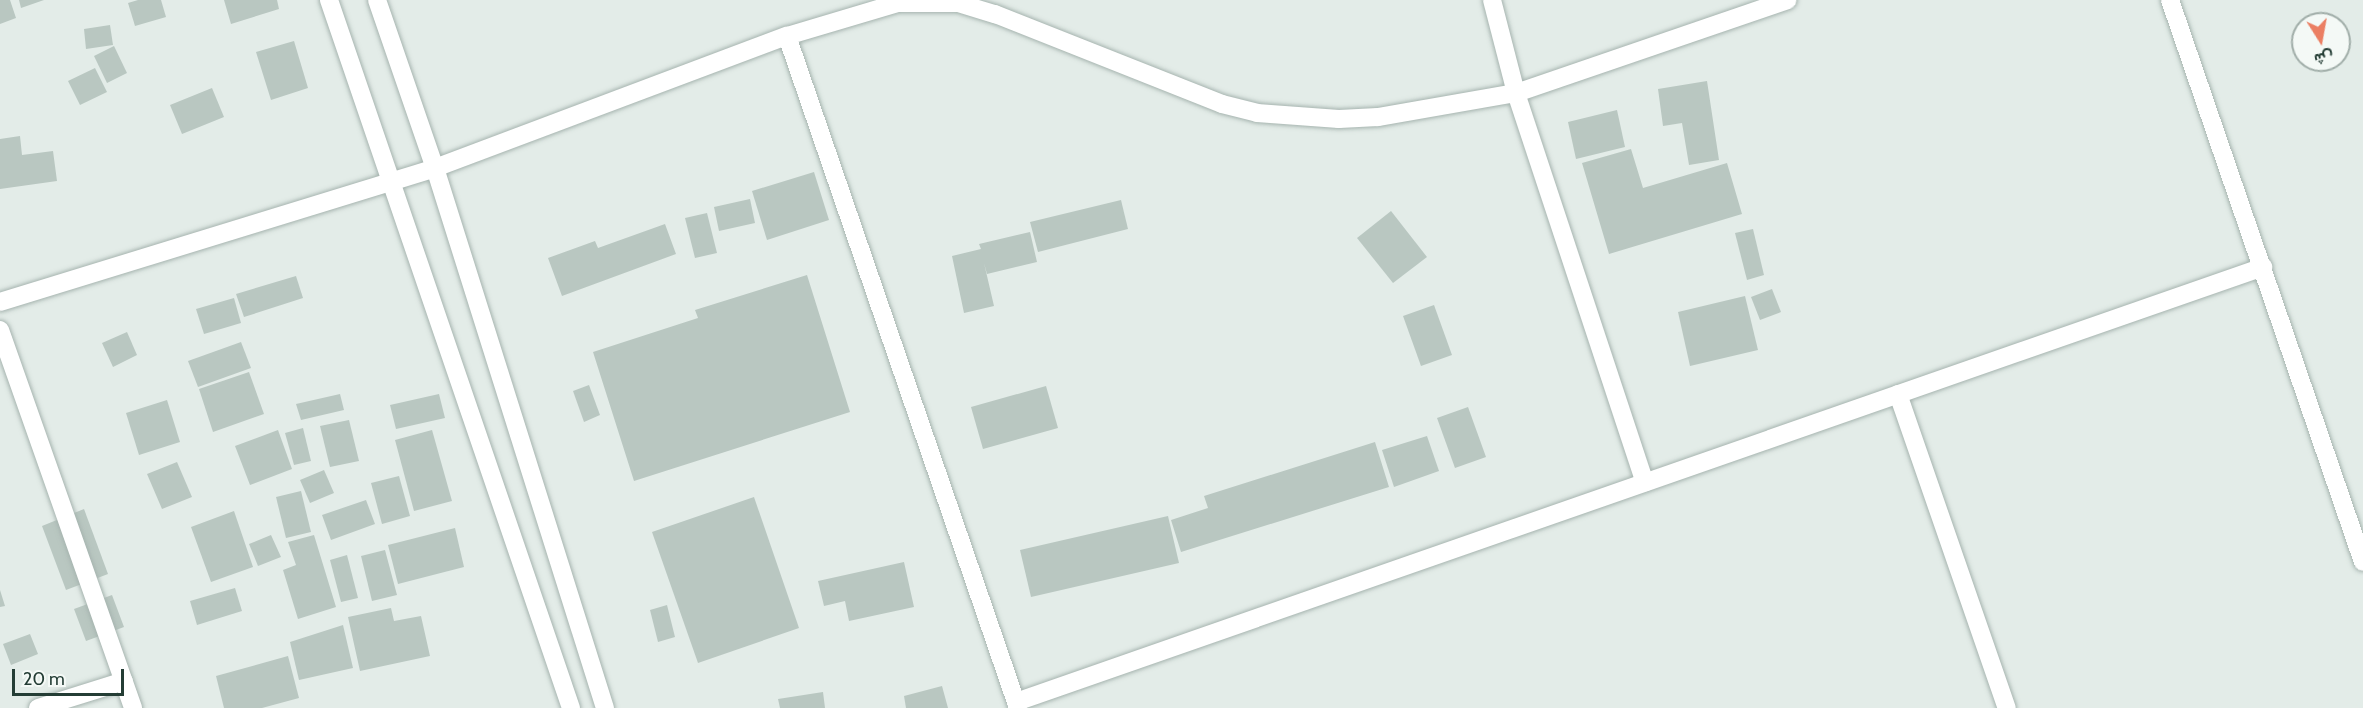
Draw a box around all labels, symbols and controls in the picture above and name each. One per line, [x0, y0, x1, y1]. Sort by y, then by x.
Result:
north arrow [2291, 12, 2351, 72]
text: ش [2313, 47, 2335, 69]
scale bar [15, 657, 128, 695]
text: 20 m [23, 668, 65, 690]

